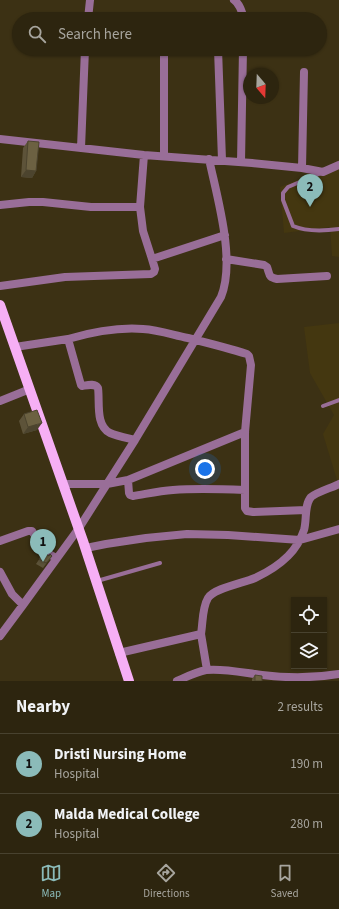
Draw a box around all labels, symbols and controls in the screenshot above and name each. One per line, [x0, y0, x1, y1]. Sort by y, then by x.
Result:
search box [12, 12, 327, 56]
icon: search [26, 23, 48, 45]
text: Search here [58, 24, 132, 45]
north arrow [243, 68, 279, 104]
pin: 2 [297, 174, 323, 207]
your location [195, 459, 215, 479]
pin: 1 [30, 529, 56, 562]
map controls [291, 597, 327, 669]
button: locate [291, 597, 327, 633]
button: layers [291, 633, 327, 669]
text: Nearby [16, 695, 70, 719]
text: 2 results [278, 698, 323, 716]
text: Dristi Nursing Home [54, 744, 187, 765]
text: 1 [26, 755, 32, 773]
text: 190 m [290, 755, 323, 773]
text: Hospital [54, 765, 99, 783]
text: Malda Medical College [54, 804, 200, 825]
text: 2 [26, 815, 32, 833]
text: 280 m [290, 815, 323, 833]
text: Hospital [54, 825, 99, 843]
tab: Map [40, 862, 62, 901]
tab: Directions [143, 862, 190, 901]
tab: Saved [271, 862, 299, 901]

